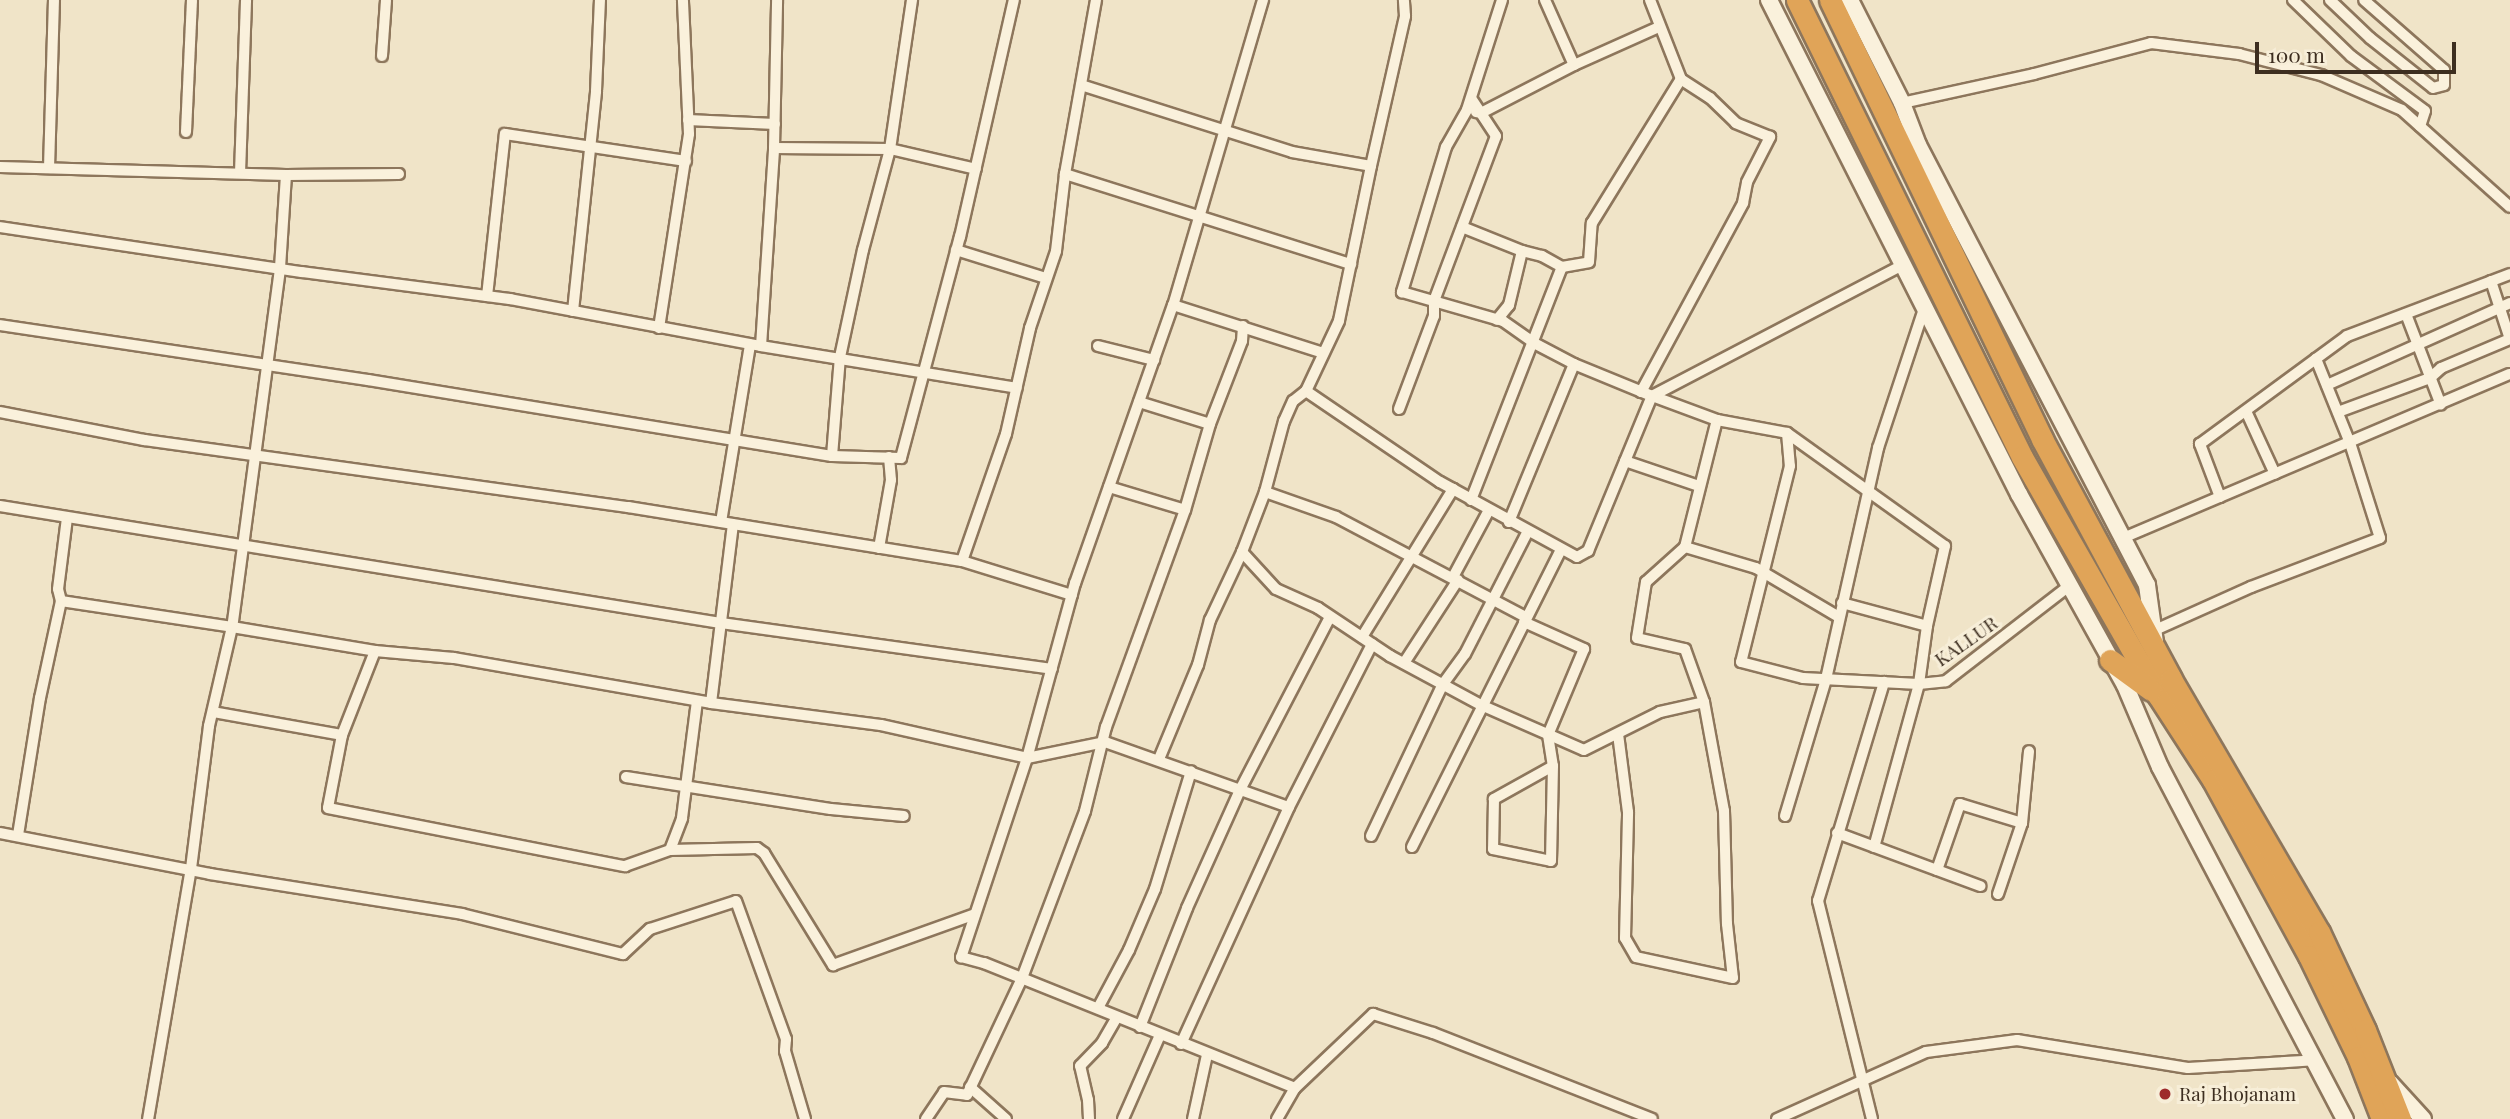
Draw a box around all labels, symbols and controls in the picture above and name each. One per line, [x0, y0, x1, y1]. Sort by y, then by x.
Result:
scale bar [2258, 28, 2459, 72]
text: 100 m [2268, 40, 2325, 68]
street label: KALLUR [1930, 611, 2002, 671]
place label: Raj Bhojanam [2179, 1083, 2296, 1105]
marker: Raj Bhojanam [2157, 1086, 2173, 1102]

